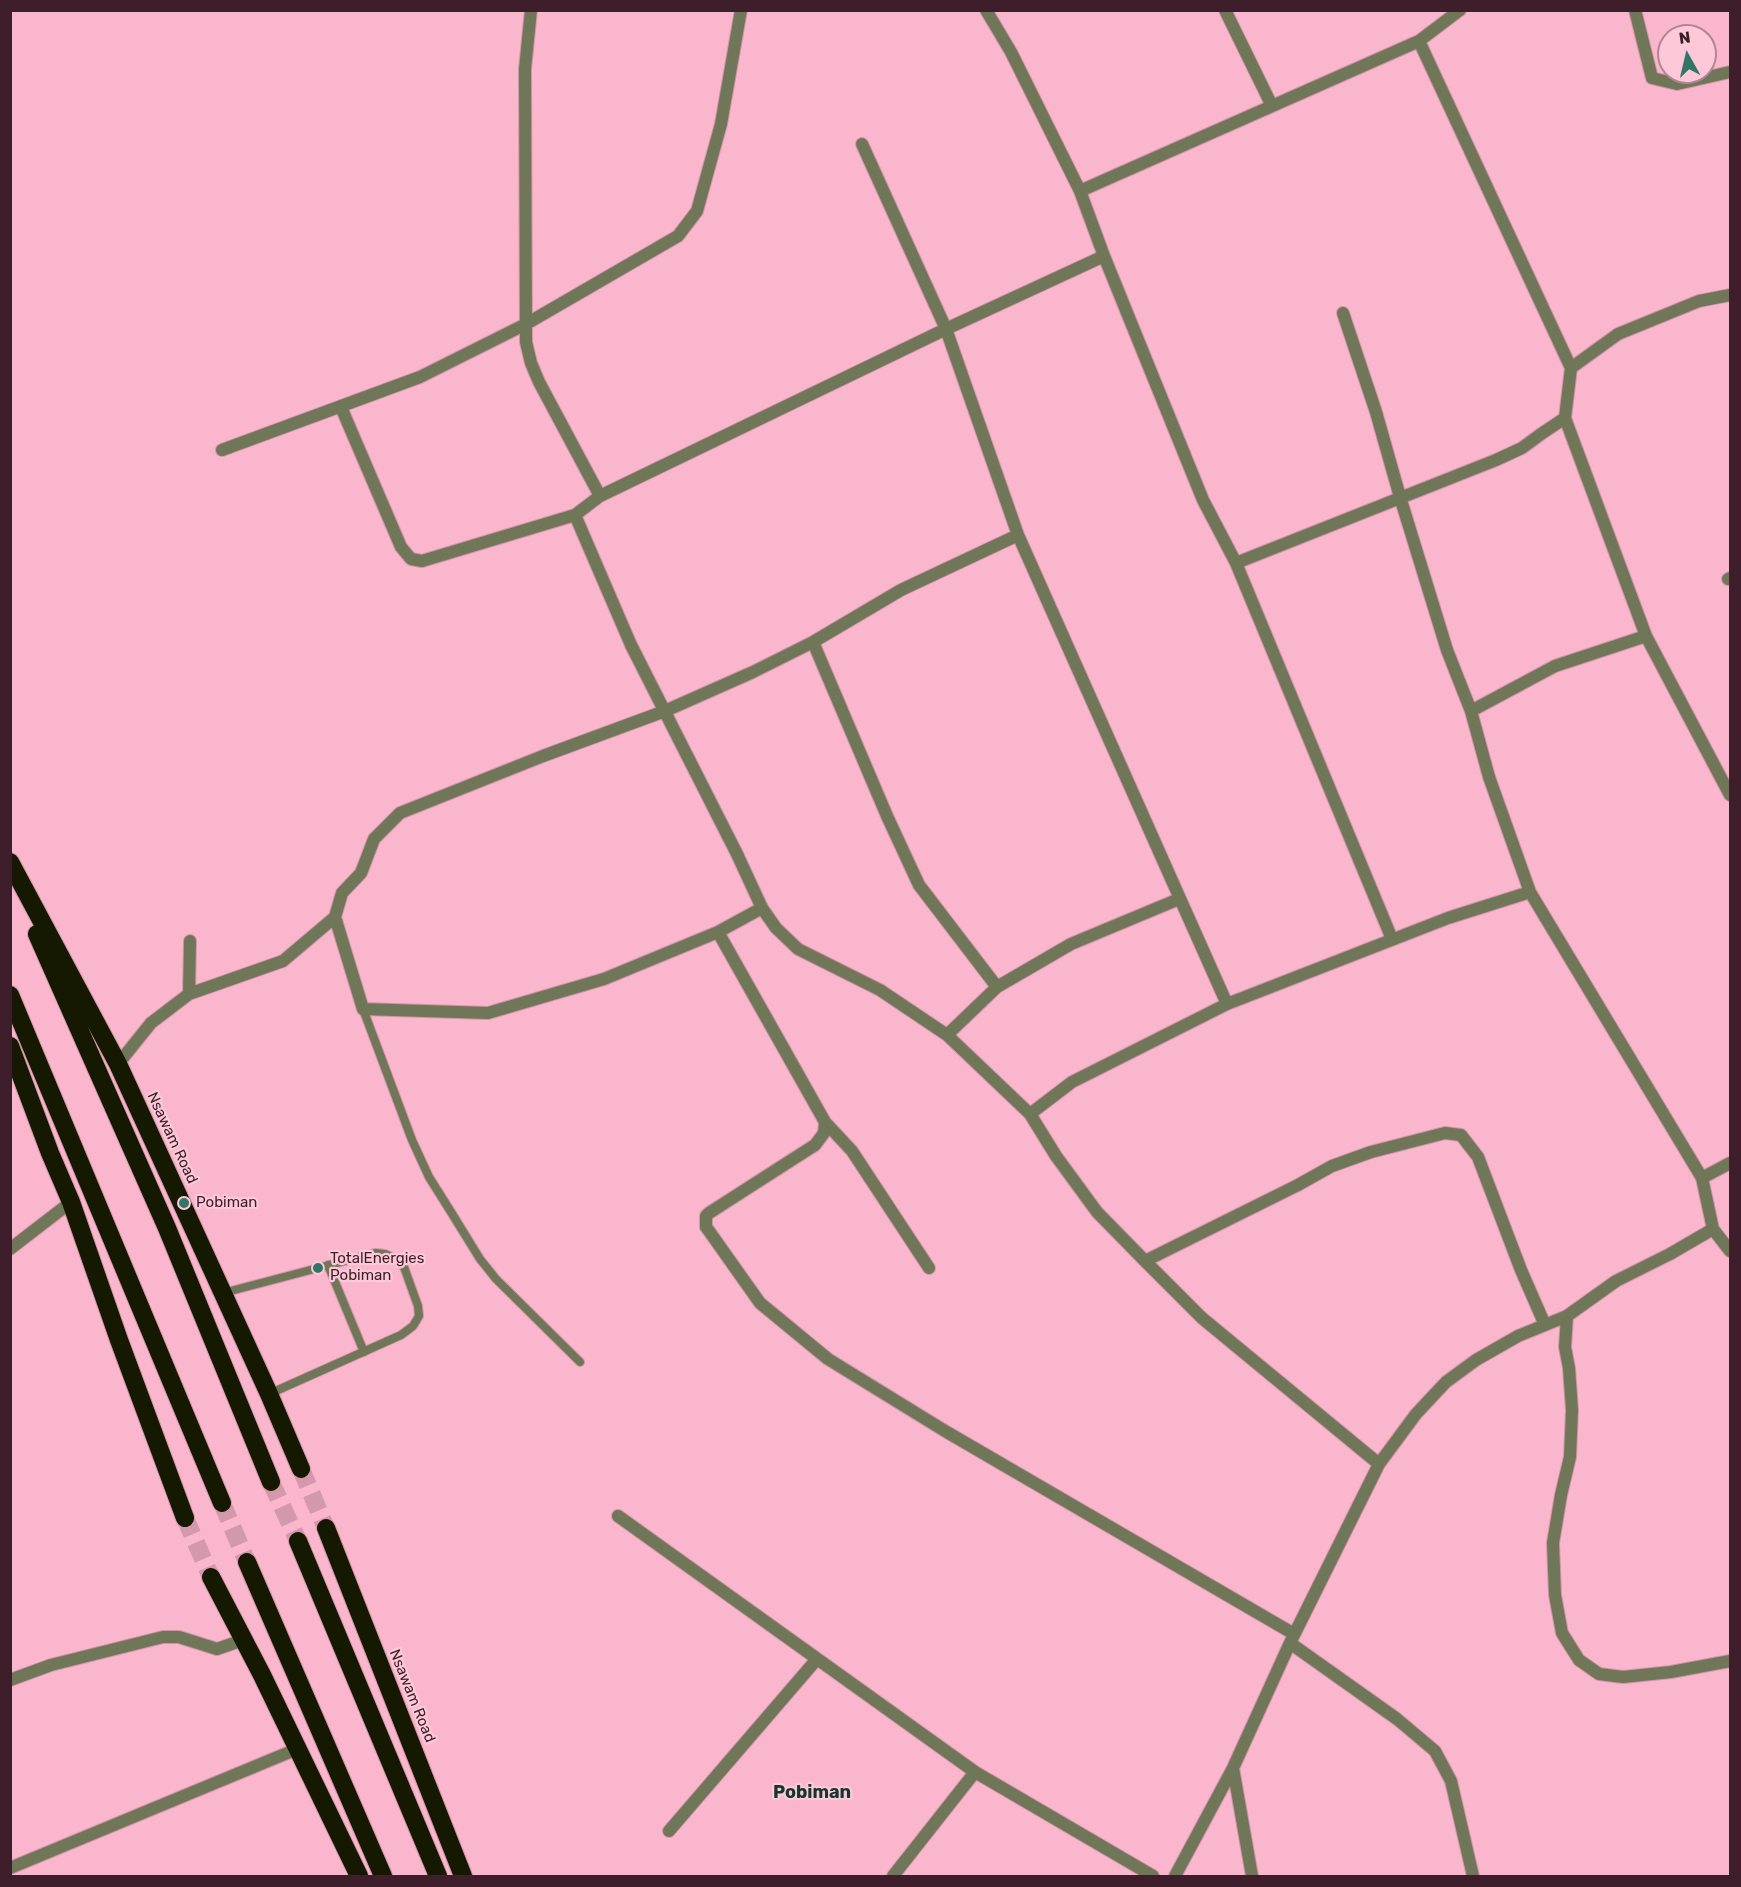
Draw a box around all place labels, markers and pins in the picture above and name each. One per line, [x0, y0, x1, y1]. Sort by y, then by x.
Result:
place label: Pobiman [196, 1194, 257, 1212]
marker: Pobiman [177, 1196, 191, 1210]
place label: TotalEnergies Pobiman [330, 1250, 424, 1285]
marker: TotalEnergies Pobiman [311, 1261, 325, 1275]

